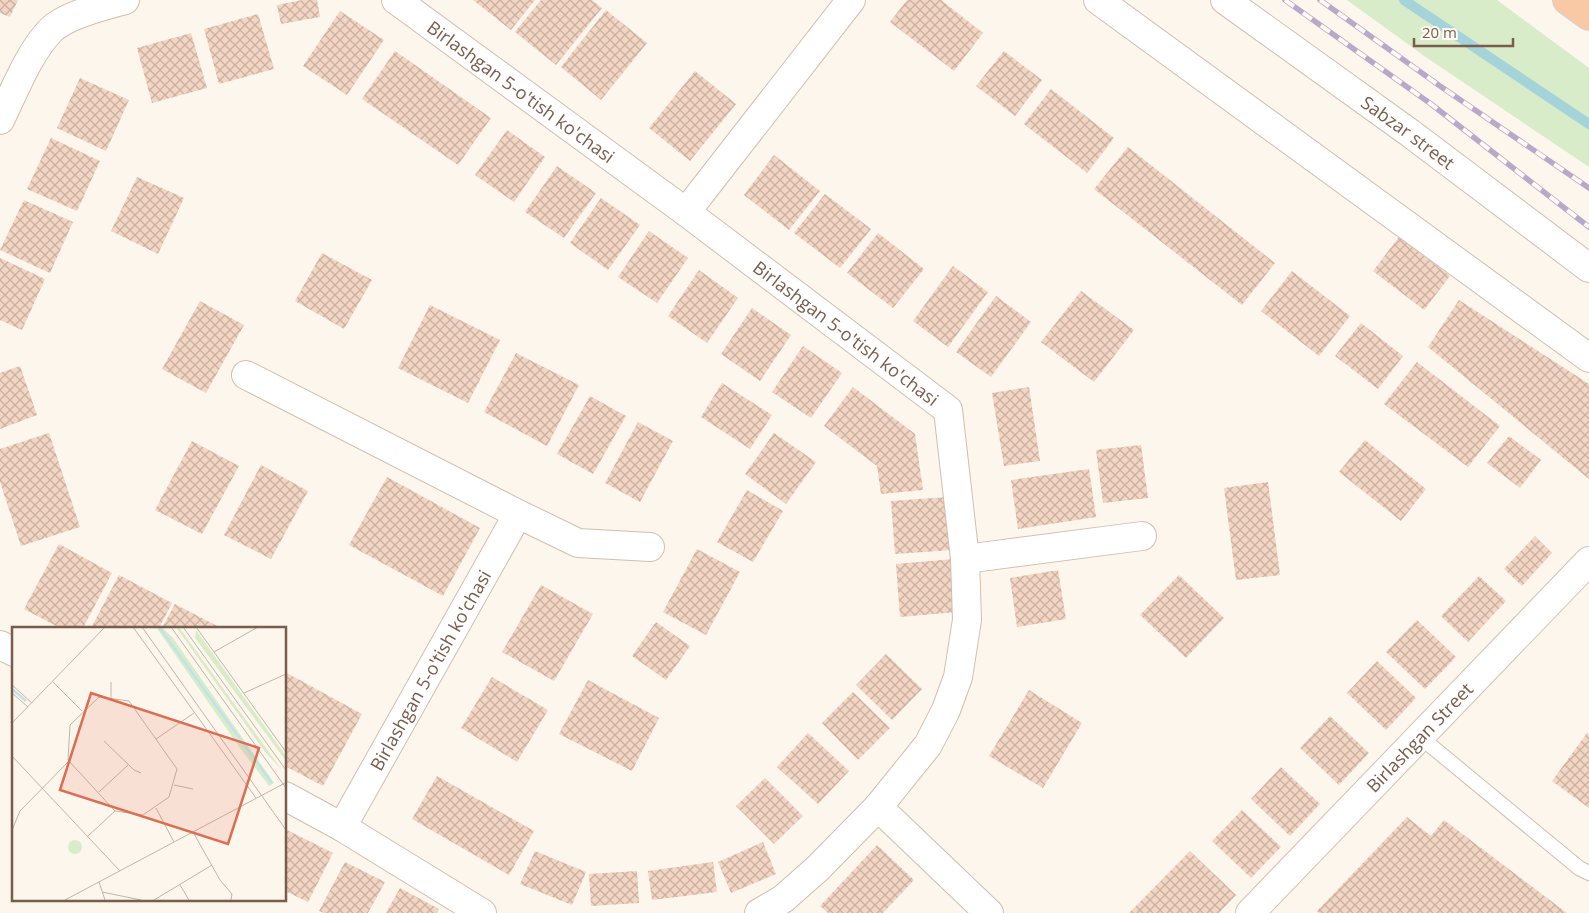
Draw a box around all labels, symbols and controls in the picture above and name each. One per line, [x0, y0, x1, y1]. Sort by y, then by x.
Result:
street label: Birlashgan 5-o'tish ko'chasi [423, 15, 620, 168]
scale bar [1414, 15, 1513, 47]
text: 20 m [1422, 22, 1457, 42]
street label: Sabzar street [1357, 90, 1460, 175]
street label: Birlashgan 5-o'tish ko'chasi [749, 255, 944, 411]
street label: Birlashgan 5-o'tish ko'chasi [364, 566, 496, 775]
inset map [12, 627, 286, 900]
street label: Birlashgan Street [1361, 677, 1478, 797]

